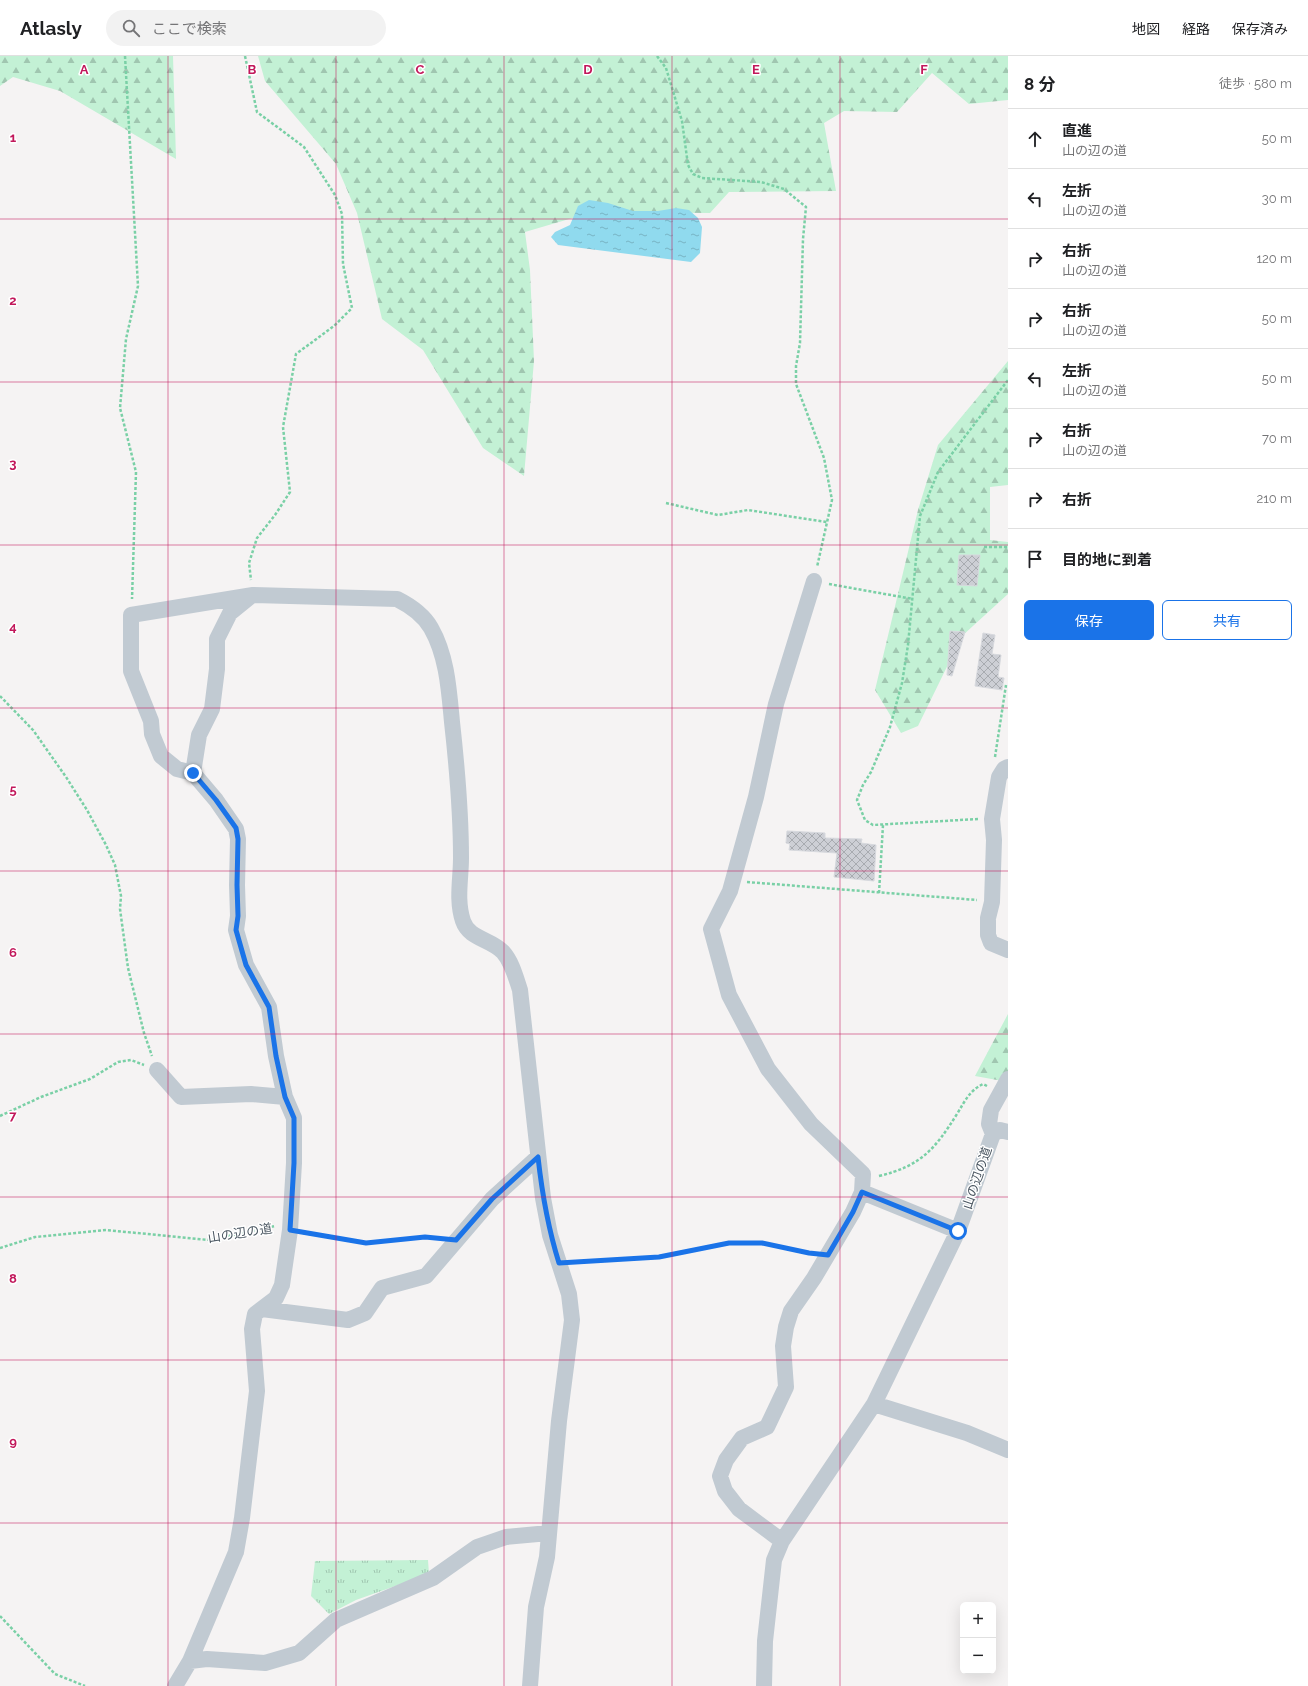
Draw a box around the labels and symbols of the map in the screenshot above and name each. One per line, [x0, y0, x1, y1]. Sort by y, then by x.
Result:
text: A [80, 62, 89, 77]
text: B [248, 62, 257, 77]
text: C [416, 62, 425, 77]
text: D [583, 62, 593, 77]
text: E [752, 62, 760, 77]
text: F [920, 62, 928, 77]
text: 1 [10, 130, 17, 145]
text: 2 [9, 293, 17, 308]
text: 3 [9, 456, 17, 471]
text: 4 [9, 619, 17, 634]
route end [184, 764, 202, 782]
text: 5 [9, 782, 17, 797]
text: 6 [9, 945, 17, 960]
text: 7 [9, 1108, 17, 1123]
street label: 山の辺の道 [959, 1145, 995, 1211]
street label: 山の辺の道 [207, 1221, 273, 1245]
route start [949, 1222, 967, 1240]
text: 8 [9, 1271, 17, 1286]
text: 9 [9, 1434, 17, 1449]

